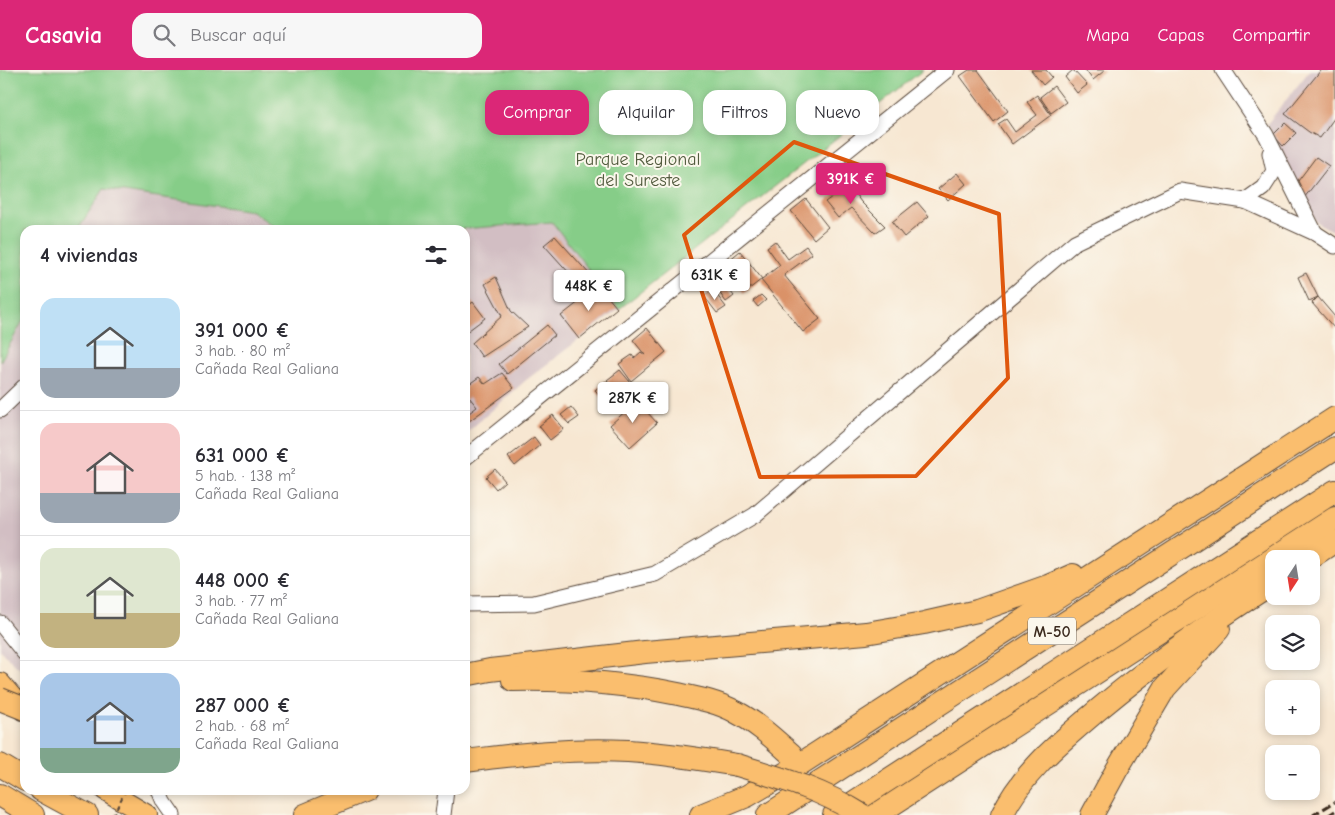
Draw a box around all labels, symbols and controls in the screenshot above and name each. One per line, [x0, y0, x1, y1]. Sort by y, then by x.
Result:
search box [132, 13, 482, 58]
text: Casavia [25, 21, 102, 49]
icon: search [150, 21, 178, 49]
text: Buscar aquí [190, 24, 286, 46]
text: Mapa [1086, 25, 1129, 46]
text: Capas [1157, 25, 1204, 46]
text: Compartir [1232, 25, 1310, 46]
chip: Comprar [485, 90, 589, 135]
chip: Alquilar [599, 90, 693, 135]
chip: Filtros [703, 90, 786, 135]
chip: Nuevo [796, 90, 879, 135]
park label: Parque Regional del Sureste [576, 149, 700, 191]
pin: 391K € [810, 162, 892, 205]
text: 391K € [827, 170, 875, 188]
icon: filters [422, 241, 450, 269]
text: 4 viviendas [40, 243, 138, 267]
pin: 631K € [674, 258, 756, 301]
text: 631K € [691, 266, 739, 284]
pin: 448K € [548, 270, 630, 312]
text: 448K € [565, 277, 613, 295]
icon: home [80, 318, 140, 378]
text: 391 000 € [195, 318, 290, 342]
text: 3 hab. · 80 m² [195, 342, 290, 360]
text: Cañada Real Galiana [195, 360, 339, 378]
pin: 287K € [592, 382, 674, 424]
text: 287K € [608, 389, 658, 407]
icon: home [80, 443, 140, 503]
text: 631 000 € [195, 443, 290, 467]
text: 5 hab. · 138 m² [195, 467, 295, 485]
text: Cañada Real Galiana [195, 485, 339, 503]
north arrow [1265, 550, 1320, 605]
map controls [1265, 550, 1320, 800]
icon: home [80, 568, 140, 628]
text: 448 000 € [195, 568, 291, 592]
text: 3 hab. · 77 m² [195, 592, 287, 610]
text: Cañada Real Galiana [195, 610, 339, 628]
button: layers [1265, 615, 1320, 670]
road number: M-50 [1028, 618, 1076, 644]
button: + [1265, 680, 1320, 735]
icon: home [80, 693, 140, 753]
text: 287 000 € [195, 693, 291, 717]
text: 2 hab. · 68 m² [195, 717, 289, 735]
text: Cañada Real Galiana [195, 735, 339, 753]
button: − [1265, 745, 1320, 800]

